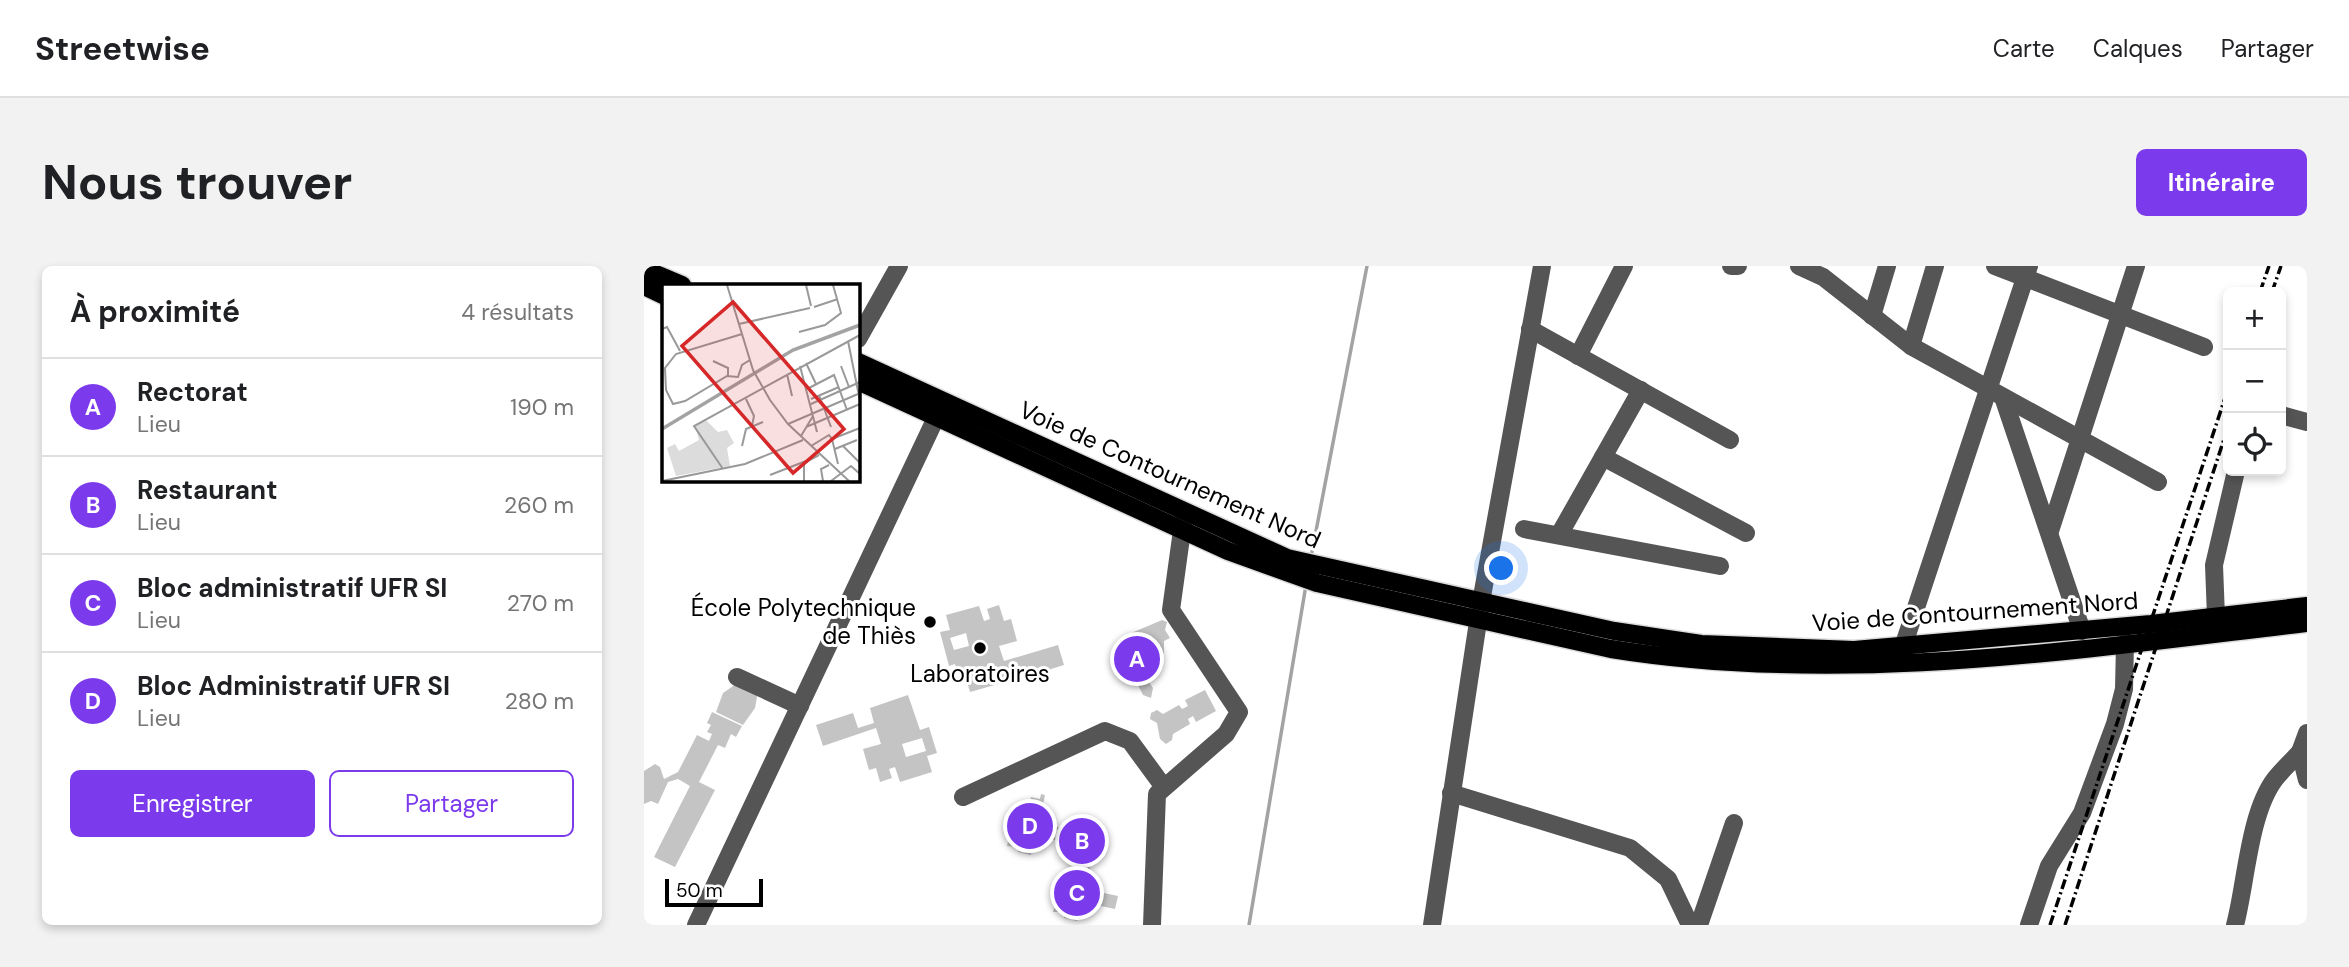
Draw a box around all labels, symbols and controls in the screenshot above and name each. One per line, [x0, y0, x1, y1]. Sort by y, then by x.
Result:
text: Streetwise [35, 27, 210, 70]
text: Carte [1993, 33, 2055, 64]
text: Calques [2093, 33, 2183, 64]
text: Partager [2221, 33, 2314, 64]
button: Itinéraire [2136, 149, 2307, 216]
text: Nous trouver [42, 150, 352, 214]
inset map [662, 284, 859, 481]
map controls [2223, 287, 2286, 476]
button: + [2223, 287, 2286, 350]
text: À proximité [70, 292, 240, 331]
text: 4 résultats [461, 297, 574, 327]
button: − [2223, 350, 2286, 413]
text: Rectorat [137, 375, 248, 409]
text: A [85, 392, 101, 422]
text: 190 m [510, 392, 574, 422]
street label: Voie de Contournement Nord [1015, 394, 1326, 555]
text: Lieu [137, 409, 181, 439]
button: locate [2223, 413, 2286, 476]
text: Restaurant [137, 473, 277, 507]
text: B [86, 490, 100, 520]
text: 260 m [504, 490, 574, 520]
text: Lieu [137, 507, 181, 537]
your location [1484, 551, 1518, 585]
text: Bloc administratif UFR SI [137, 571, 447, 605]
street label: Voie de Contournement Nord [1811, 585, 2139, 638]
text: C [85, 588, 101, 618]
text: 270 m [507, 588, 574, 618]
place label: École Polytechnique de Thiès [691, 592, 916, 651]
text: Lieu [137, 605, 181, 635]
marker: École Polytechnique de Thiès [922, 614, 938, 630]
pin: A [1114, 633, 1160, 685]
marker: Laboratoires [972, 640, 988, 656]
place label: Laboratoires [910, 658, 1050, 689]
text: Bloc Administratif UFR SI [137, 669, 450, 703]
text: D [85, 686, 101, 716]
text: 280 m [505, 686, 574, 716]
text: Lieu [137, 703, 181, 733]
button: Enregistrer [70, 770, 315, 837]
button: Partager [329, 770, 574, 837]
pin: D [1007, 800, 1053, 852]
pin: B [1059, 815, 1105, 867]
pin: C [1054, 867, 1100, 919]
scale bar [665, 876, 763, 908]
text: 50 m [676, 878, 723, 903]

